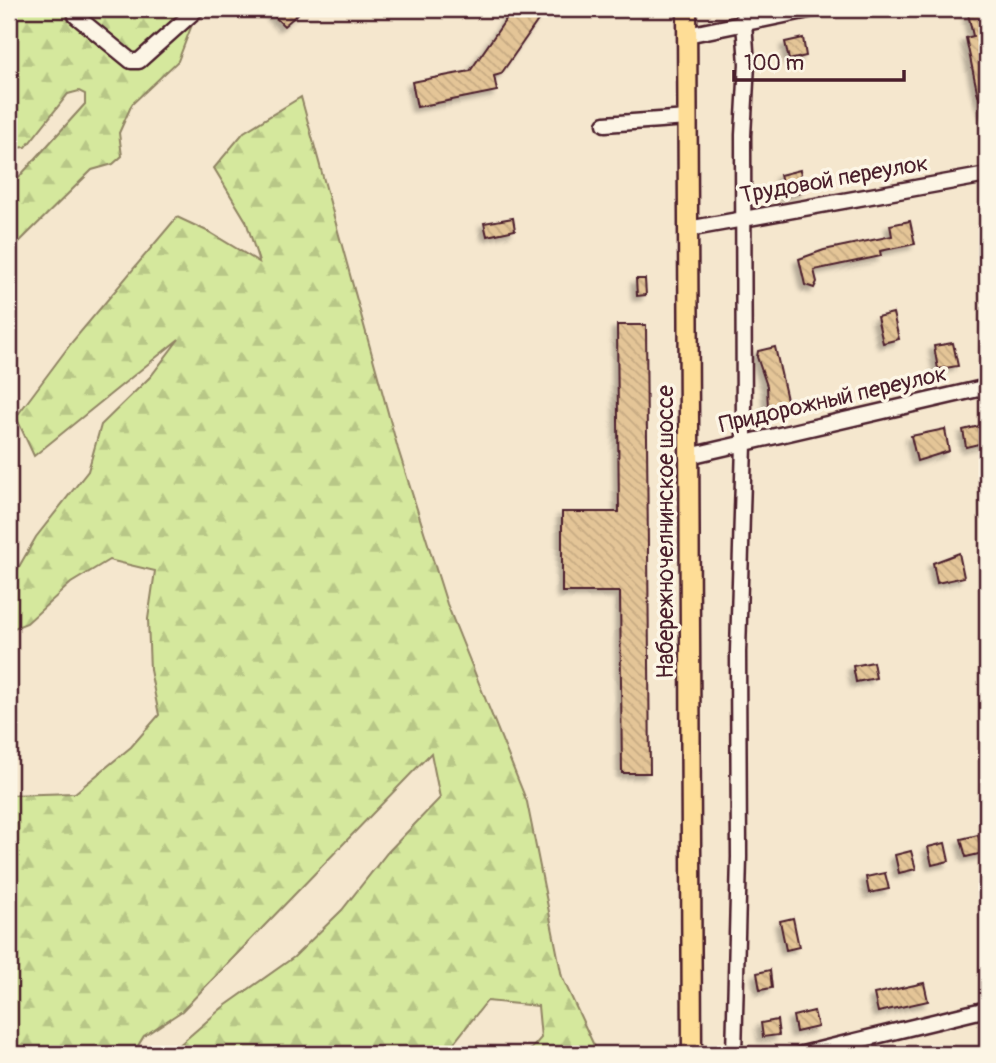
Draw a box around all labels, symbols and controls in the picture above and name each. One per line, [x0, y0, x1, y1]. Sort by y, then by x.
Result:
scale bar [734, 38, 903, 82]
text: 100 m [744, 50, 804, 77]
street label: Трудовой переулок [738, 148, 931, 210]
street label: Придорожный переулок [716, 359, 950, 439]
street label: Набережночелнинское шоссе [651, 385, 680, 679]

